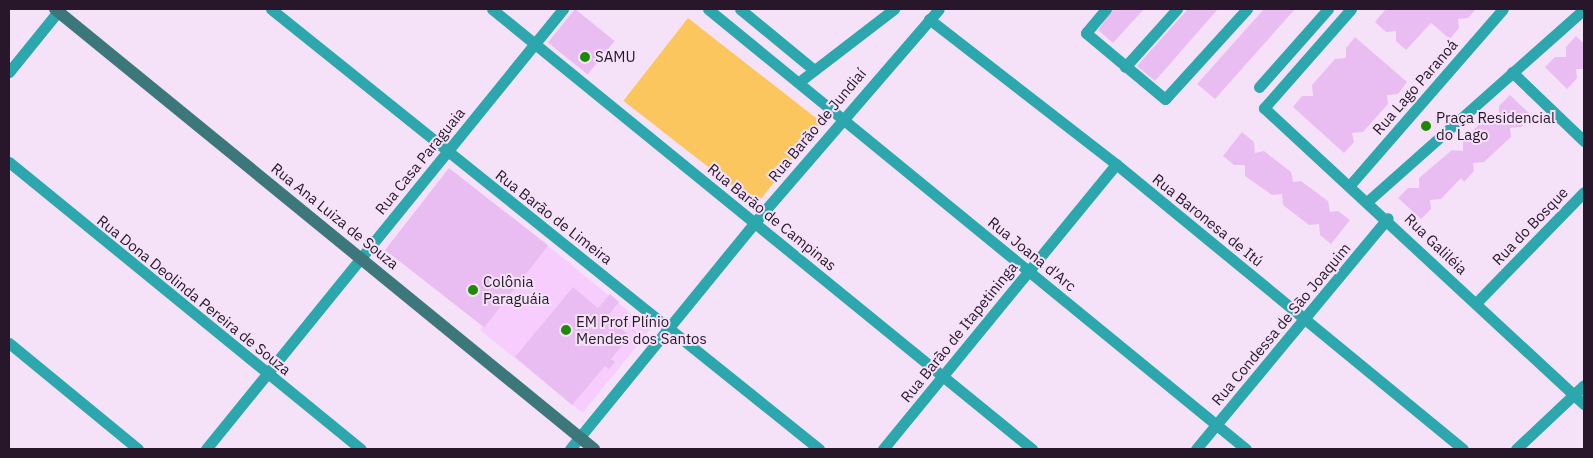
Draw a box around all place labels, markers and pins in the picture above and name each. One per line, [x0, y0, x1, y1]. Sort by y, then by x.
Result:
place label: SAMU [595, 48, 636, 66]
marker: SAMU [579, 51, 591, 63]
place label: Praça Residencial do Lago [1436, 108, 1555, 143]
marker: Praça Residencial do Lago [1420, 120, 1432, 132]
place label: Colônia Paraguáia [483, 272, 550, 307]
marker: Colônia Paraguáia [467, 284, 479, 296]
place label: EM Prof Plínio Mendes dos Santos [576, 312, 707, 347]
marker: EM Prof Plínio Mendes dos Santos [560, 324, 572, 336]

